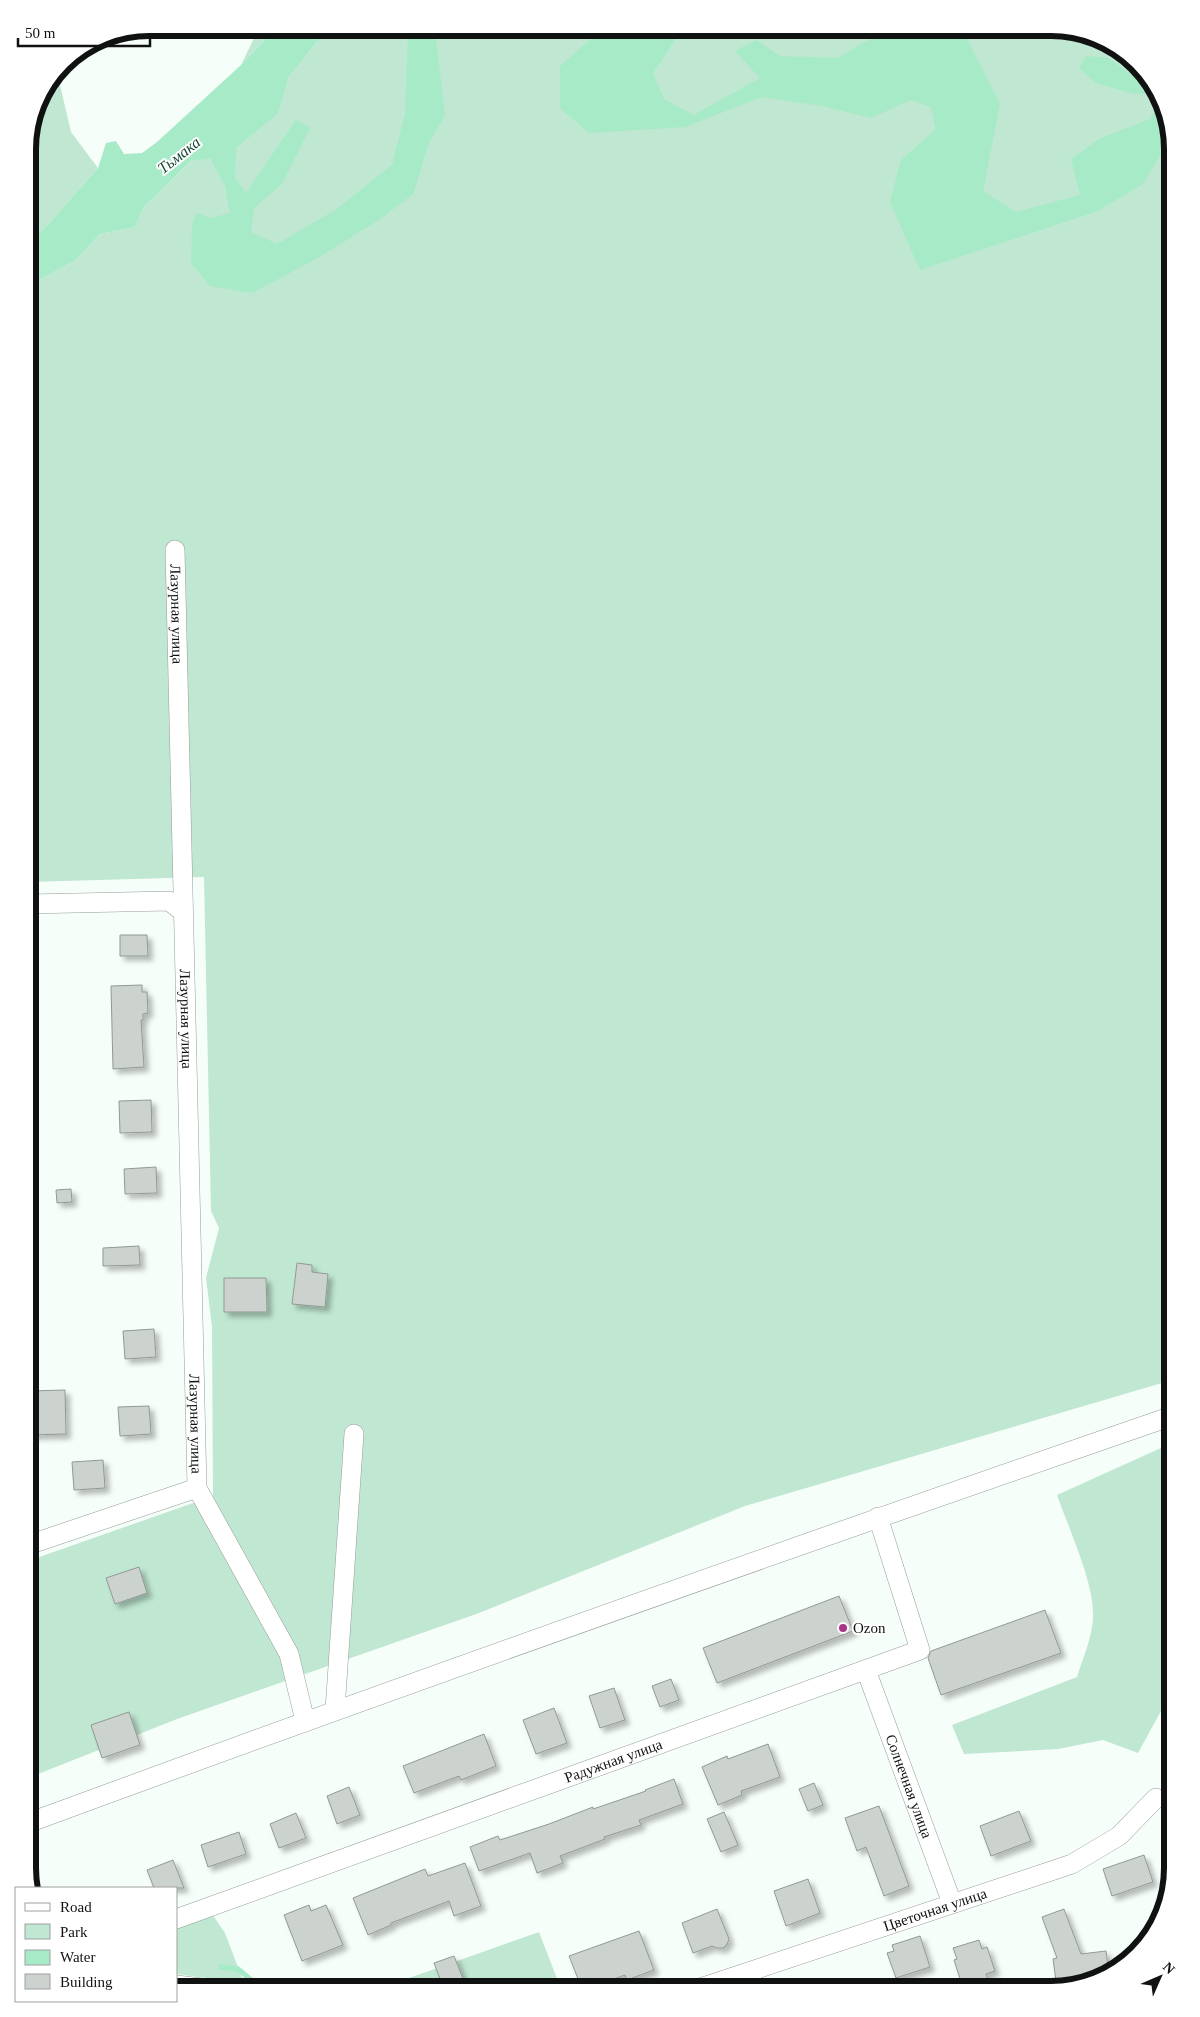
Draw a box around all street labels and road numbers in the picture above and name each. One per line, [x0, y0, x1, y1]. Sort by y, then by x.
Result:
street label: Лазурная улица [167, 564, 186, 664]
street label: Лазурная улица [177, 969, 195, 1069]
street label: Лазурная улица [186, 1374, 205, 1474]
street label: Солнечная улица [883, 1732, 935, 1841]
street label: Радужная улица [562, 1736, 665, 1786]
street label: Цветочная улица [881, 1885, 989, 1934]

